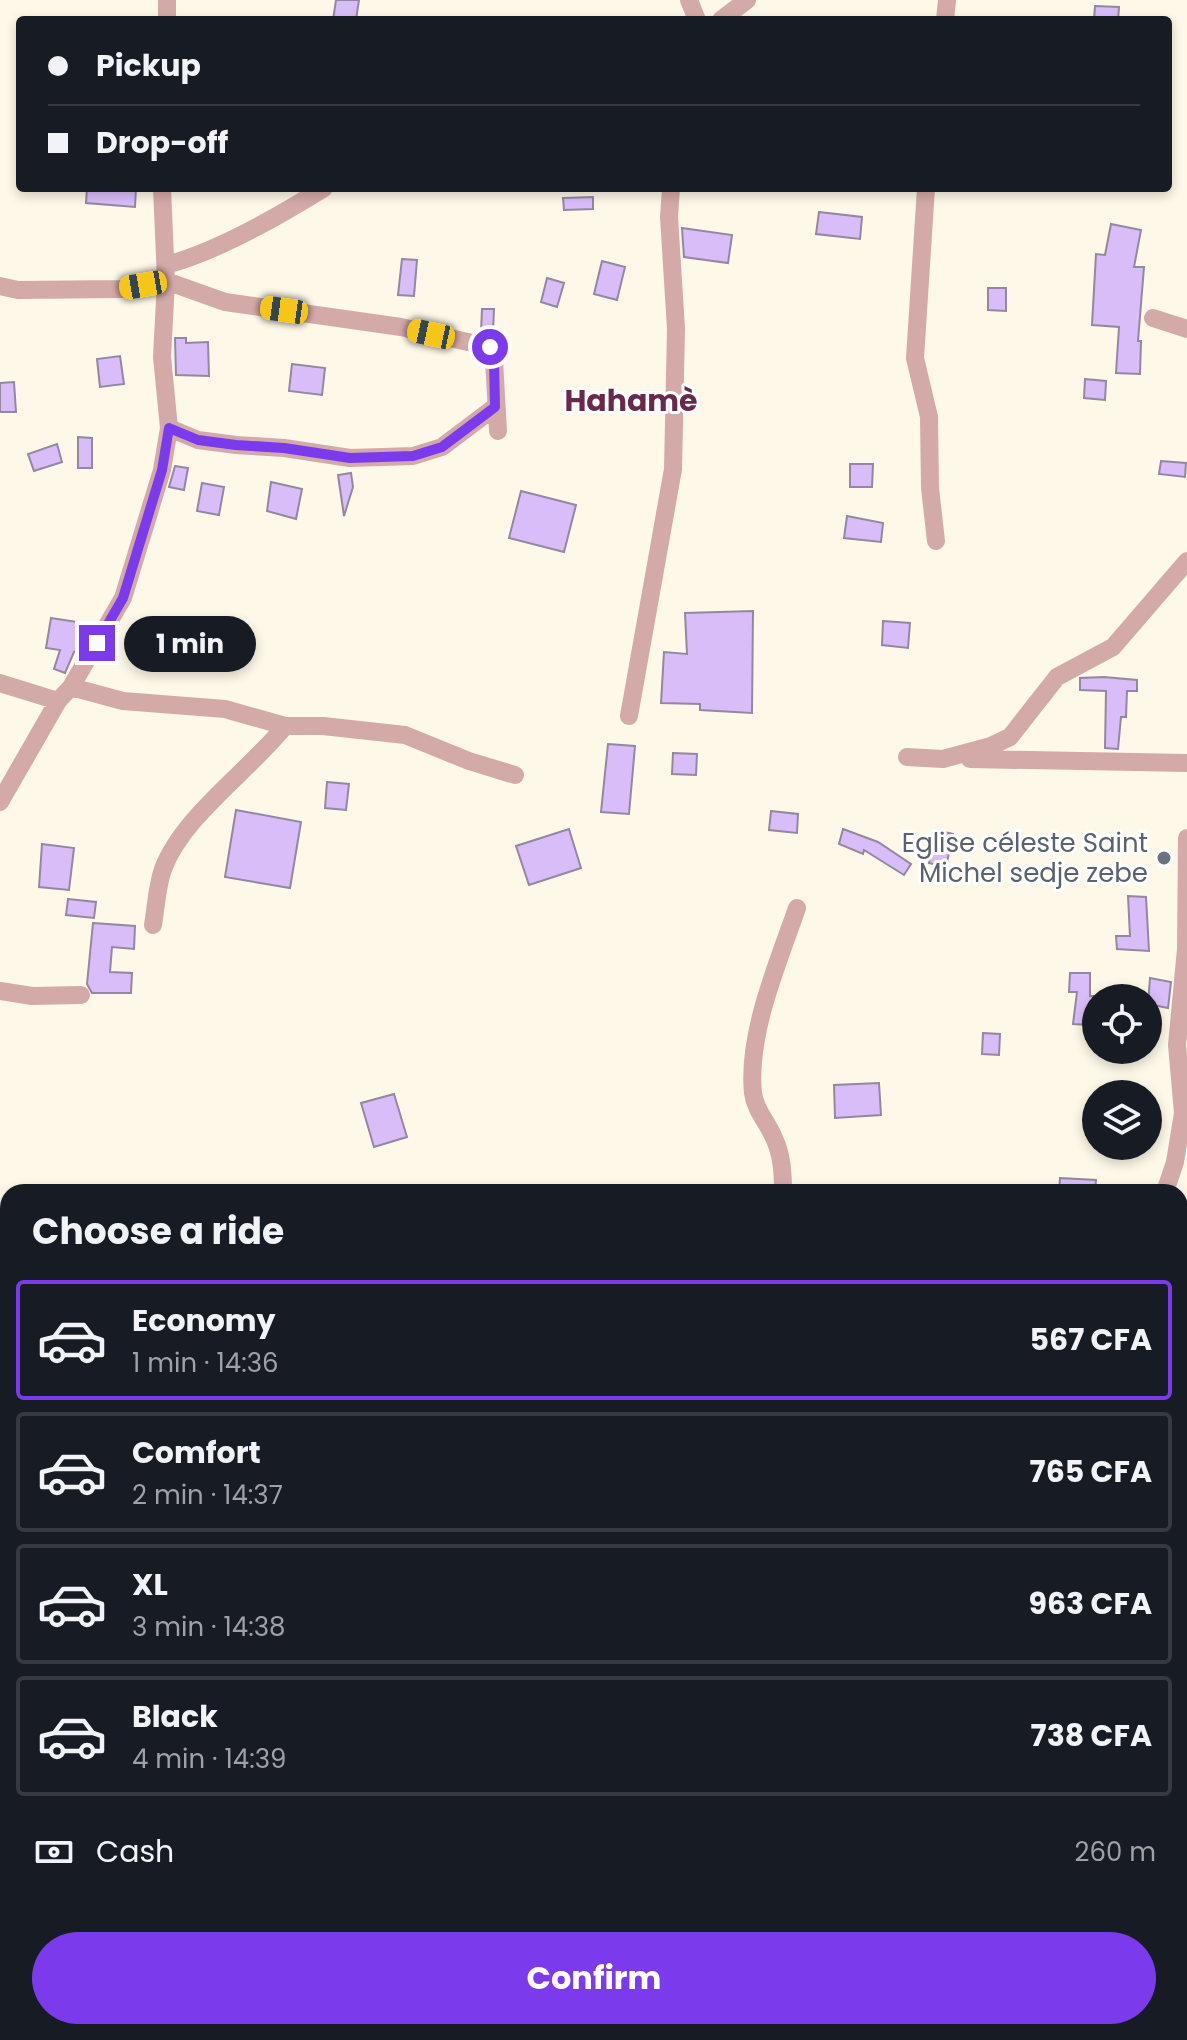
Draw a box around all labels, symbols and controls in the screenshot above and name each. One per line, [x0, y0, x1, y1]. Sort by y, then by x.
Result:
text: Pickup [96, 44, 201, 87]
text: Drop-off [96, 121, 228, 164]
car [117, 269, 169, 301]
car [259, 295, 309, 325]
car [405, 317, 457, 351]
route start [472, 329, 508, 365]
district label: Hahamè [564, 379, 698, 422]
callout: 1 min [125, 615, 257, 671]
route end [79, 625, 115, 661]
text: 1 min [156, 626, 224, 662]
place label: Eglise céleste Saint Michel sedje zebe [902, 825, 1148, 891]
marker: Eglise céleste Saint Michel sedje zebe [1155, 849, 1173, 867]
map controls [1082, 984, 1162, 1160]
button: locate [1082, 984, 1162, 1064]
button: layers [1082, 1080, 1162, 1160]
text: Choose a ride [32, 1206, 284, 1257]
text: Economy [132, 1299, 276, 1342]
icon: car [36, 1304, 108, 1376]
text: 567 CFA [1030, 1318, 1152, 1361]
text: 1 min · 14:36 [132, 1345, 279, 1381]
text: Comfort [132, 1431, 261, 1474]
icon: car [36, 1436, 108, 1508]
text: 765 CFA [1030, 1450, 1152, 1493]
text: 2 min · 14:37 [132, 1477, 283, 1513]
text: XL [132, 1563, 168, 1606]
icon: car [36, 1568, 108, 1640]
text: 963 CFA [1029, 1582, 1152, 1625]
text: 3 min · 14:38 [132, 1609, 285, 1645]
text: Black [132, 1695, 218, 1738]
icon: car [36, 1700, 108, 1772]
text: 738 CFA [1031, 1714, 1152, 1757]
text: 4 min · 14:39 [132, 1741, 286, 1777]
icon: cash [32, 1830, 76, 1874]
text: Cash [96, 1830, 174, 1873]
text: 260 m [1074, 1834, 1156, 1870]
button: Confirm [32, 1932, 1156, 2024]

